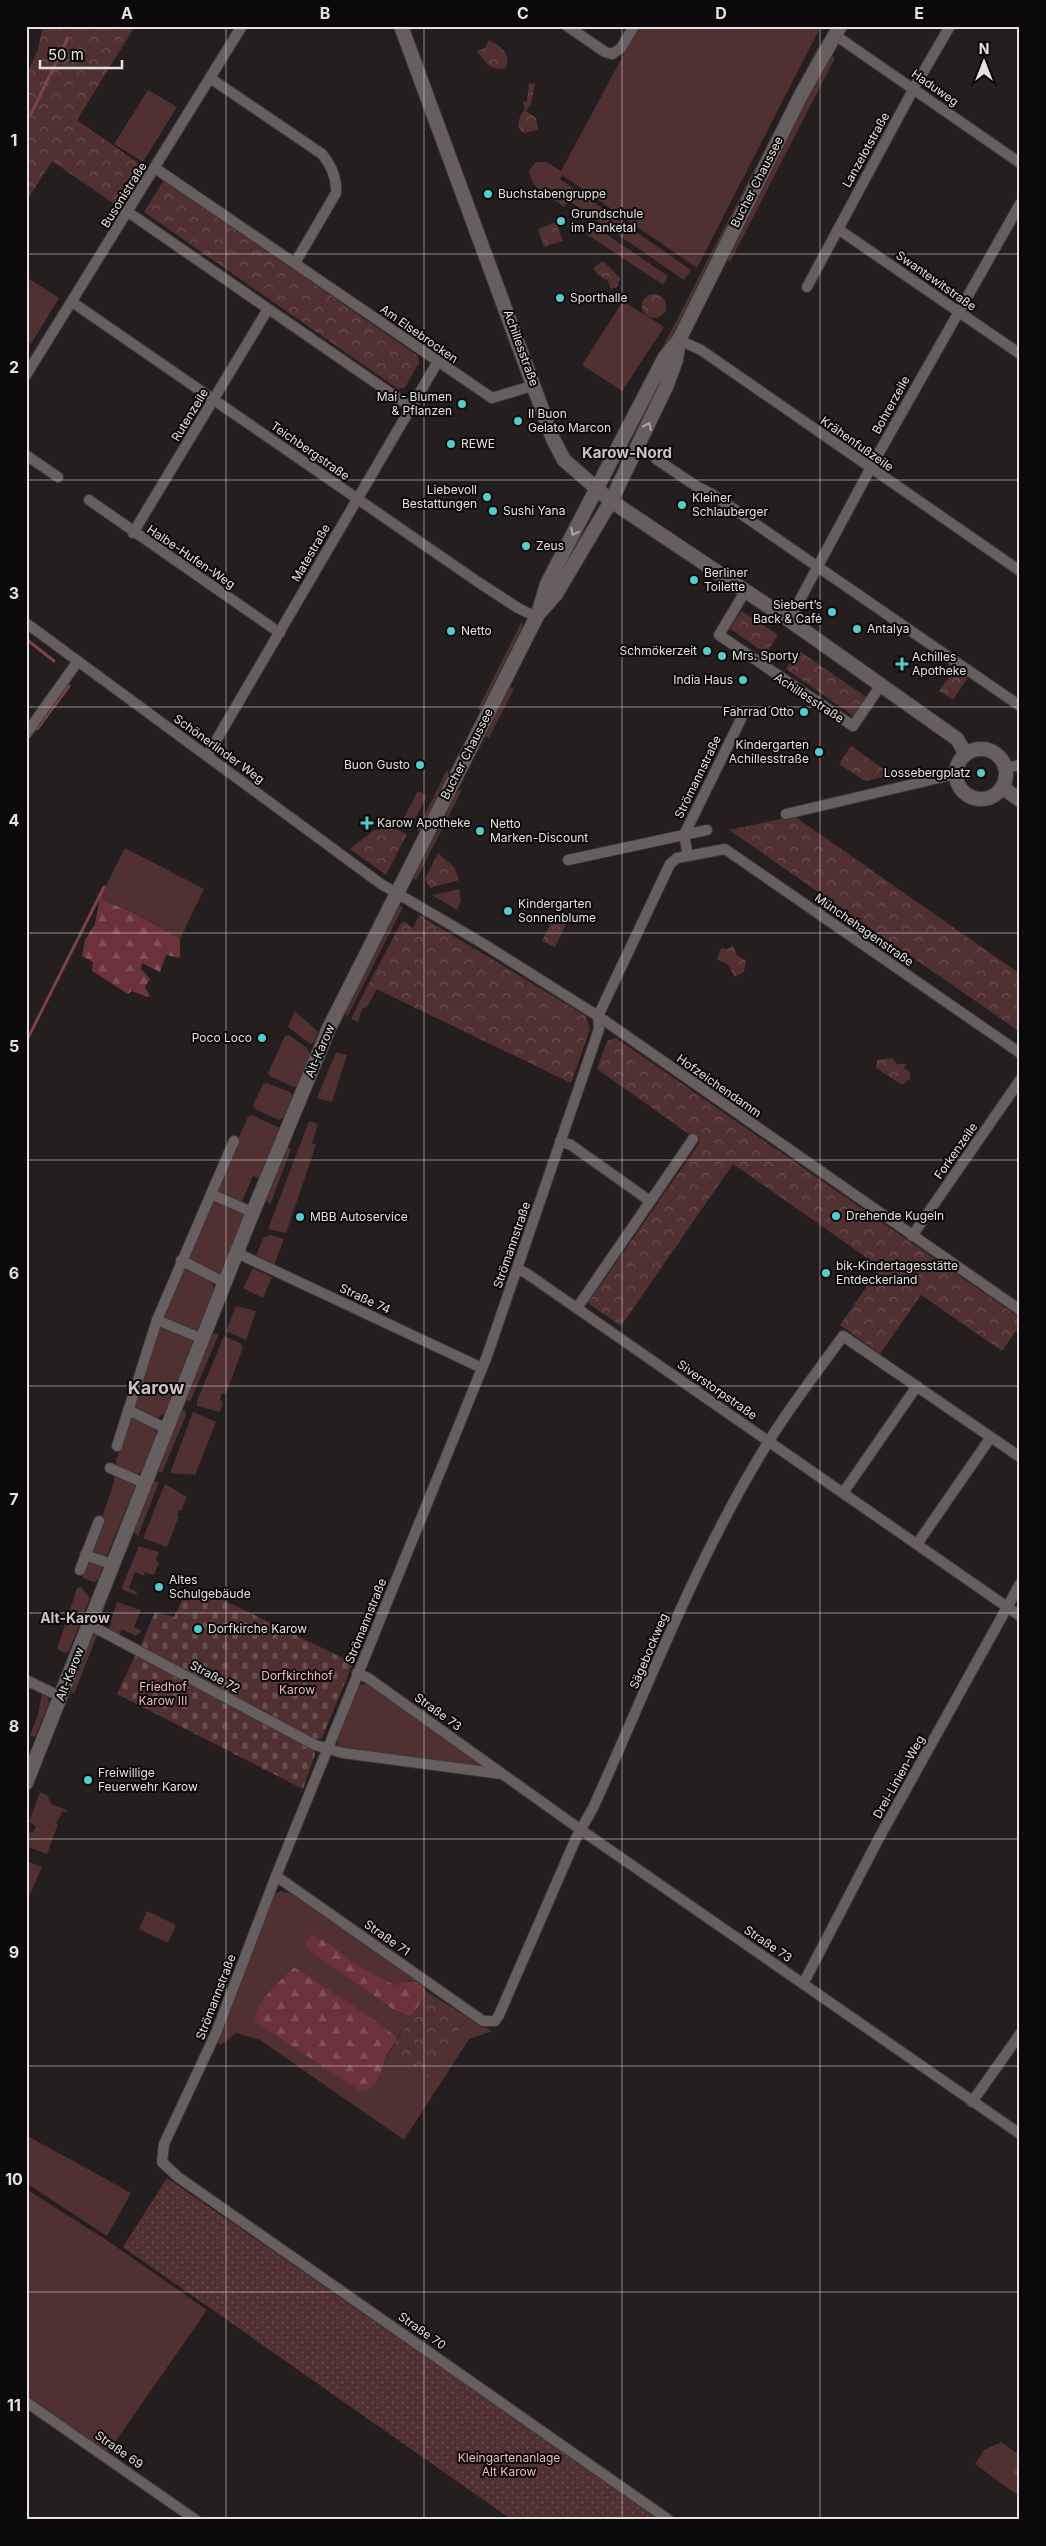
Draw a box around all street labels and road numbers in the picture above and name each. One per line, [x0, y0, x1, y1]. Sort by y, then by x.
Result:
street label: Haduweg [909, 66, 962, 109]
street label: Lanzelotstraße [839, 109, 892, 190]
street label: Bucher Chaussee [727, 134, 786, 230]
street label: Busonistraße [98, 159, 150, 230]
street label: Swantewitstraße [893, 247, 979, 314]
street label: Am Elsebrocken [377, 301, 461, 366]
street label: Achillesstraße [501, 308, 542, 388]
street label: Bohrerzeile [868, 373, 913, 436]
street label: Rutenzeile [168, 386, 211, 444]
street label: Krähenfußzeile [818, 413, 897, 474]
street label: Teichbergstraße [268, 418, 353, 483]
street label: Matestraße [288, 521, 333, 584]
street label: Halbe-Hufen-Weg [144, 522, 238, 592]
street label: Achillesstraße [772, 669, 847, 726]
street label: Bucher Chaussee [437, 706, 496, 802]
street label: Schönerlinder Weg [171, 711, 268, 787]
street label: Strömannstraße [671, 733, 724, 821]
street label: Münchehagenstraße [812, 890, 917, 969]
street label: Alt-Karow [302, 1022, 338, 1080]
street label: Hofzeichendamm [674, 1051, 765, 1120]
street label: Forkenzeile [931, 1120, 980, 1182]
street label: Strömannstraße [490, 1200, 533, 1290]
street label: Straße 74 [337, 1280, 393, 1317]
street label: Siverstorpstraße [675, 1357, 760, 1423]
street label: Strömannstraße [342, 1576, 389, 1666]
street label: Sägebockweg [626, 1611, 671, 1691]
street label: Alt-Karow [52, 1645, 87, 1703]
street label: Straße 72 [188, 1657, 243, 1696]
street label: Straße 73 [412, 1689, 465, 1734]
street label: Drei-Linien-Weg [870, 1733, 928, 1821]
street label: Straße 71 [362, 1916, 413, 1959]
street label: Straße 73 [741, 1922, 795, 1965]
street label: Strömannstraße [192, 1952, 239, 2042]
street label: Straße 70 [396, 2309, 449, 2352]
street label: Straße 69 [92, 2428, 146, 2472]

